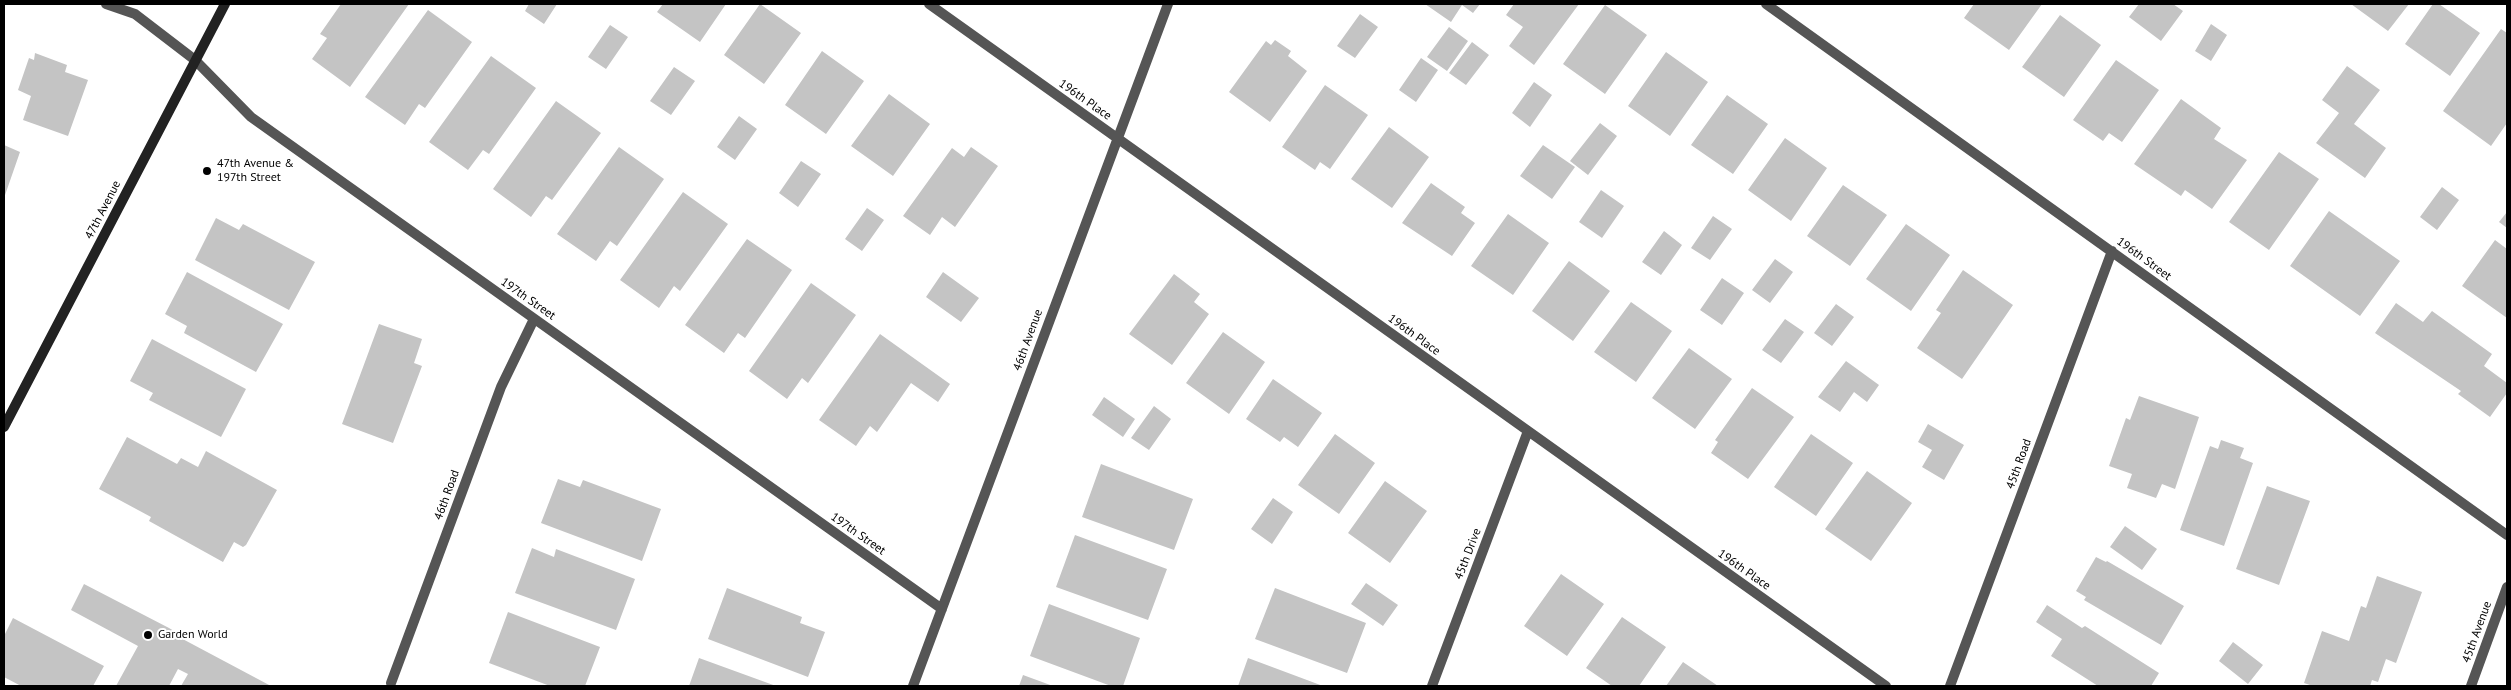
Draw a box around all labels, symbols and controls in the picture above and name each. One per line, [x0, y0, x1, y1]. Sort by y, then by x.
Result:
street label: 196th Place [1056, 77, 1114, 123]
place label: 47th Avenue & 197th Street [217, 157, 294, 185]
marker: 47th Avenue & 197th Street [201, 165, 213, 177]
street label: 47th Avenue [82, 178, 124, 242]
street label: 196th Street [2114, 234, 2174, 284]
street label: 197th Street [498, 275, 558, 323]
street label: 46th Avenue [1010, 307, 1046, 373]
street label: 196th Place [1385, 311, 1443, 359]
street label: 45th Road [2003, 437, 2035, 491]
street label: 46th Road [431, 468, 463, 522]
street label: 197th Street [828, 510, 888, 558]
street label: 45th Drive [1452, 526, 1484, 582]
street label: 196th Place [1715, 547, 1773, 593]
street label: 45th Avenue [2459, 599, 2495, 665]
place label: Garden World [158, 628, 228, 642]
marker: Garden World [142, 629, 154, 641]

